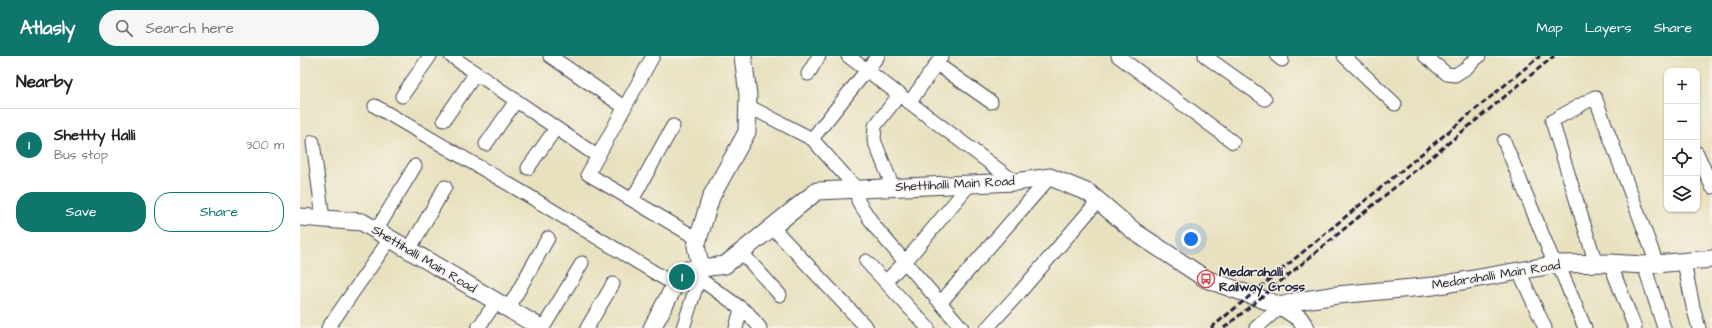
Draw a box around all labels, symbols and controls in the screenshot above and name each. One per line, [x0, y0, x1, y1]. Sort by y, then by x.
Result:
search box [99, 10, 379, 46]
text: Atlasly [20, 15, 75, 42]
icon: search [113, 17, 135, 39]
text: Search here [145, 18, 234, 39]
text: Map [1536, 18, 1563, 38]
text: Layers [1585, 18, 1632, 38]
text: Share [1654, 18, 1692, 38]
map controls [1664, 68, 1700, 212]
button: + [1664, 68, 1700, 104]
text: Nearby [16, 70, 73, 94]
button: − [1664, 104, 1700, 140]
text: Shettty Halli [54, 125, 135, 146]
text: 1 [28, 136, 30, 154]
text: 300 m [246, 136, 284, 154]
button: locate [1664, 140, 1700, 176]
text: Bus stop [54, 146, 108, 164]
street label: Shettihalli Main Road [895, 172, 1015, 196]
button: layers [1664, 176, 1700, 212]
button: Save [16, 192, 146, 232]
button: Share [154, 192, 284, 232]
street label: Shettihalli Main Road [368, 221, 480, 298]
your location [1181, 229, 1201, 249]
street label: Medarahalli Main Road [1430, 256, 1562, 294]
pin: 1 [669, 262, 695, 292]
place label: Medarahalli Railway Cross [1219, 263, 1306, 297]
bus stop icon: Medarahalli Railway Cross [1196, 269, 1216, 289]

